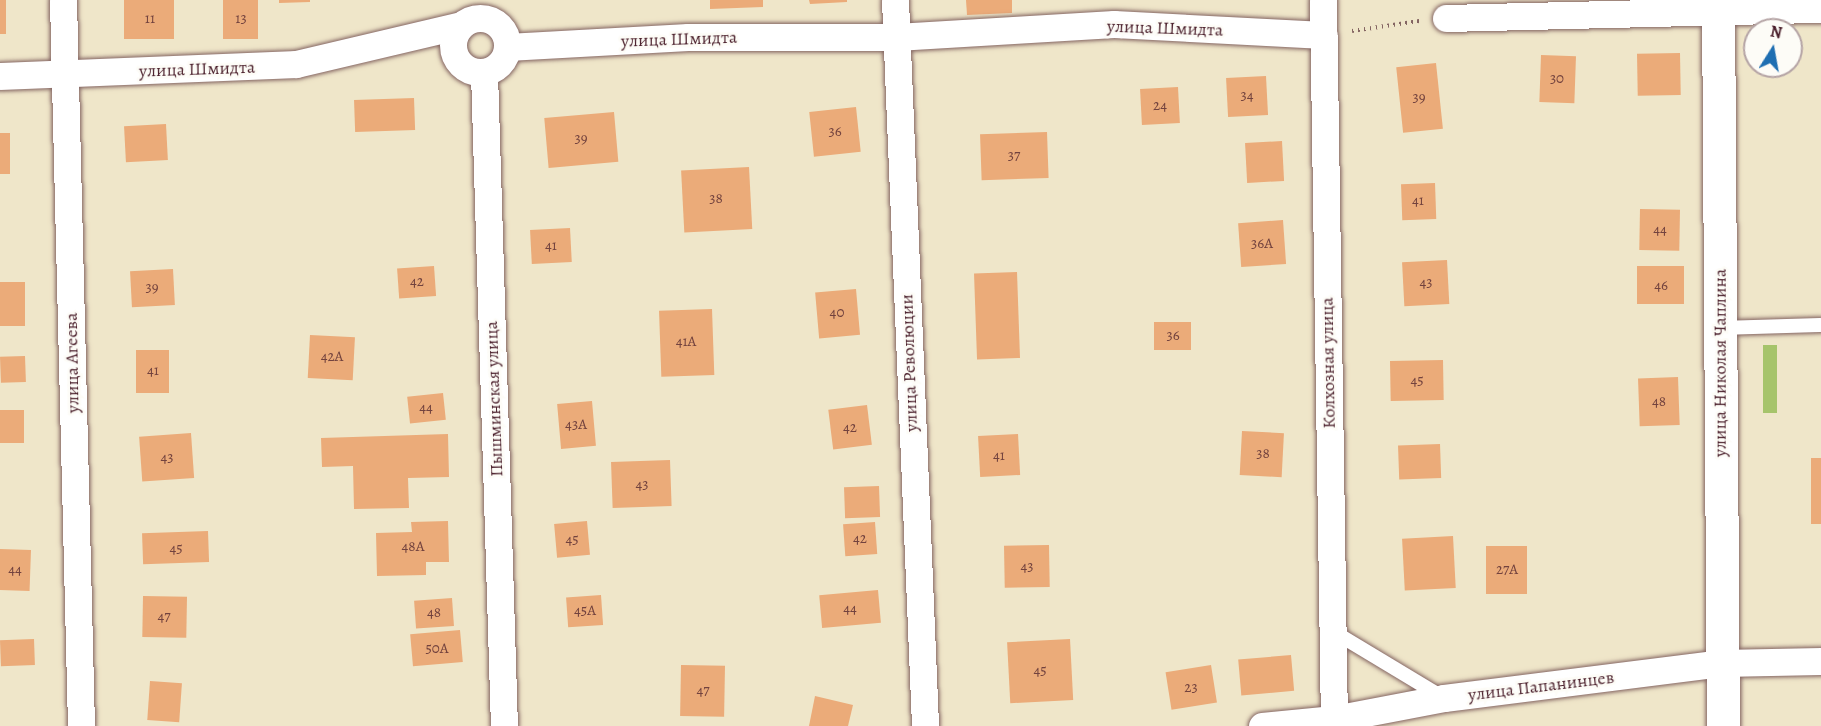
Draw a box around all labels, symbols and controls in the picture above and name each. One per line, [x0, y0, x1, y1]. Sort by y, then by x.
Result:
house number: 11 [145, 10, 155, 28]
house number: 13 [235, 10, 247, 28]
street label: улица Шмидта [1107, 15, 1223, 41]
north arrow [1743, 18, 1803, 78]
text: N [1768, 20, 1784, 44]
street label: улица Шмидта [621, 26, 737, 52]
street label: улица Шмидта [139, 56, 255, 82]
house number: 30 [1550, 70, 1564, 88]
house number: 34 [1240, 87, 1254, 105]
house number: 39 [1412, 89, 1426, 107]
house number: 24 [1153, 97, 1167, 115]
house number: 36 [828, 123, 842, 141]
house number: 39 [574, 130, 588, 148]
house number: 37 [1008, 147, 1020, 165]
house number: 38 [709, 190, 723, 208]
house number: 41 [1412, 192, 1424, 210]
house number: 44 [1653, 221, 1667, 239]
house number: 36А [1251, 235, 1273, 253]
house number: 41 [545, 237, 557, 255]
street label: улица Николая Чаплина [1709, 269, 1731, 457]
house number: 42 [410, 273, 424, 291]
house number: 43 [1419, 274, 1433, 292]
house number: 46 [1654, 277, 1668, 295]
house number: 39 [145, 279, 159, 297]
street label: улица Революции [896, 294, 922, 432]
street label: Колхозная улица [1316, 297, 1340, 429]
house number: 40 [830, 304, 844, 322]
street label: улица Агеева [60, 313, 84, 413]
street label: Пышминская улица [480, 321, 508, 477]
house number: 36 [1166, 327, 1180, 345]
house number: 41А [676, 333, 696, 351]
house number: 42А [321, 348, 343, 366]
house number: 41 [147, 362, 159, 380]
house number: 45 [1410, 372, 1424, 390]
house number: 48 [1652, 393, 1666, 411]
house number: 44 [419, 399, 433, 417]
house number: 43А [565, 416, 587, 434]
house number: 42 [843, 419, 857, 437]
house number: 38 [1256, 445, 1270, 463]
house number: 41 [993, 447, 1005, 465]
house number: 43 [160, 449, 174, 467]
house number: 43 [635, 476, 649, 494]
house number: 42 [853, 530, 867, 548]
house number: 45 [565, 531, 579, 549]
house number: 48А [402, 538, 424, 556]
house number: 45 [169, 540, 183, 558]
house number: 43 [1020, 558, 1034, 576]
house number: 44 [8, 561, 22, 579]
house number: 27А [1496, 561, 1518, 579]
house number: 44 [843, 600, 857, 618]
house number: 45А [574, 602, 596, 620]
house number: 48 [427, 604, 441, 622]
house number: 47 [157, 608, 171, 626]
house number: 50А [425, 640, 449, 658]
house number: 45 [1033, 662, 1047, 680]
street label: улица Папанинцев [1467, 666, 1615, 706]
house number: 23 [1184, 679, 1198, 697]
house number: 47 [696, 682, 710, 700]

